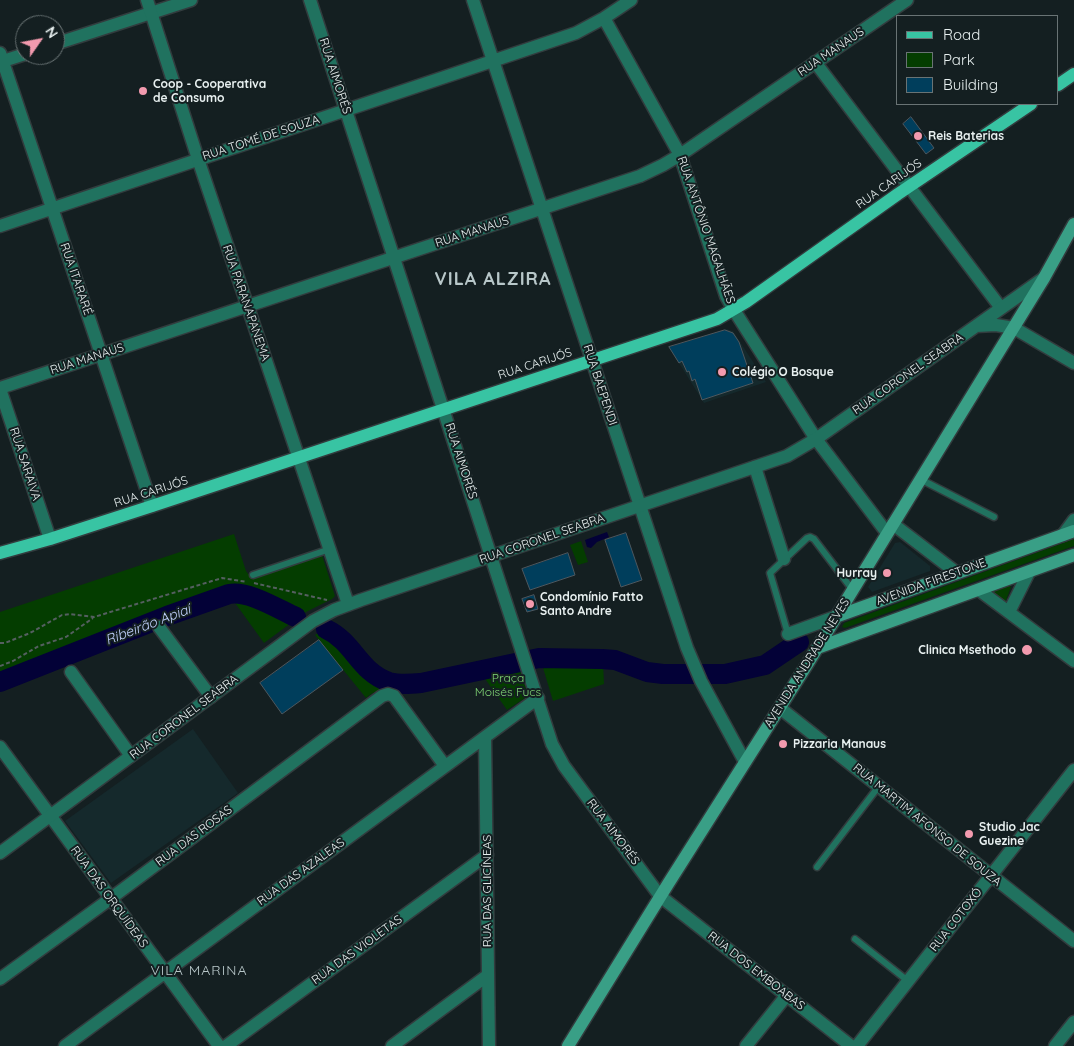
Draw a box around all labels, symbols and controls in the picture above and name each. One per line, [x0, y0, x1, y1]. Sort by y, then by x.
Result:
north arrow [15, 15, 65, 65]
legend [896, 15, 1059, 105]
text: N [41, 23, 62, 42]
street label: RUA MANAUS [795, 25, 867, 79]
text: Road [943, 25, 980, 44]
street label: RUA AIMORÉS [316, 36, 354, 116]
text: Park [943, 50, 975, 69]
text: Building [943, 75, 998, 94]
place label: Coop - Cooperativa de Consumo [153, 77, 266, 105]
marker: Coop - Cooperativa de Consumo [137, 85, 149, 97]
street label: RUA TOMÉ DE SOUZA [201, 112, 321, 164]
place label: Reis Baterias [928, 129, 1004, 143]
marker: Reis Baterias [912, 130, 924, 142]
street label: RUA ANTÔNIO MAGALHÃES [674, 155, 738, 305]
street label: RUA CARIJÓS [853, 156, 925, 212]
street label: RUA MANAUS [433, 213, 511, 251]
street label: RUA ITARARÉ [57, 241, 95, 317]
street label: RUA PARANAPANEMA [219, 243, 273, 363]
district label: VILA ALZIRA [433, 269, 553, 291]
street label: RUA CORONEL SEABRA [850, 330, 966, 418]
street label: RUA MANAUS [48, 340, 126, 378]
street label: RUA BAEPENDI [580, 343, 620, 427]
street label: RUA CARIJÓS [496, 345, 574, 383]
place label: Colégio O Bosque [732, 365, 834, 379]
marker: Colégio O Bosque [716, 366, 728, 378]
street label: RUA AIMORÉS [442, 421, 480, 501]
street label: RUA SARAIVA [6, 426, 44, 502]
street label: RUA CARIJÓS [112, 473, 190, 511]
street label: RUA CORONEL SEABRA [477, 511, 607, 567]
street label: AVENIDA FIRESTONE [874, 555, 988, 609]
place label: Hurray [836, 566, 877, 580]
marker: Hurray [881, 567, 893, 579]
place label: Condomínio Fatto Santo Andre [540, 590, 643, 618]
street label: AVENIDA ANDRADE NEVES [761, 596, 853, 730]
marker: Condomínio Fatto Santo Andre [524, 598, 536, 610]
water label: Ribeirão Apiaí [103, 601, 193, 649]
place label: Clinica Msethodo [918, 643, 1016, 657]
marker: Clinica Msethodo [1020, 643, 1034, 657]
park label: Praça Moisés Fucs [475, 671, 541, 699]
street label: RUA CORONEL SEABRA [127, 672, 241, 762]
place label: Pizzaria Manaus [793, 737, 886, 751]
marker: Pizzaria Manaus [777, 738, 789, 750]
street label: RUA MARTIM AFONSO DE SOUZA [850, 761, 1004, 889]
street label: RUA AIMORÉS [583, 796, 643, 868]
street label: RUA DAS ROSAS [153, 803, 235, 869]
place label: Studio Jac Guezine [979, 820, 1040, 848]
marker: Studio Jac Guezine [963, 828, 975, 840]
street label: RUA DAS AZALEAS [254, 835, 348, 909]
street label: RUA DAS GLICÍNEAS [480, 835, 494, 947]
street label: RUA DAS ORQUÍDEAS [67, 844, 151, 950]
street label: RUA COTOXÓ [927, 885, 985, 955]
street label: RUA DAS VIOLETAS [309, 912, 405, 988]
street label: RUA DOS EMBOABAS [705, 929, 807, 1013]
district label: VILA MARINA [149, 963, 249, 979]

